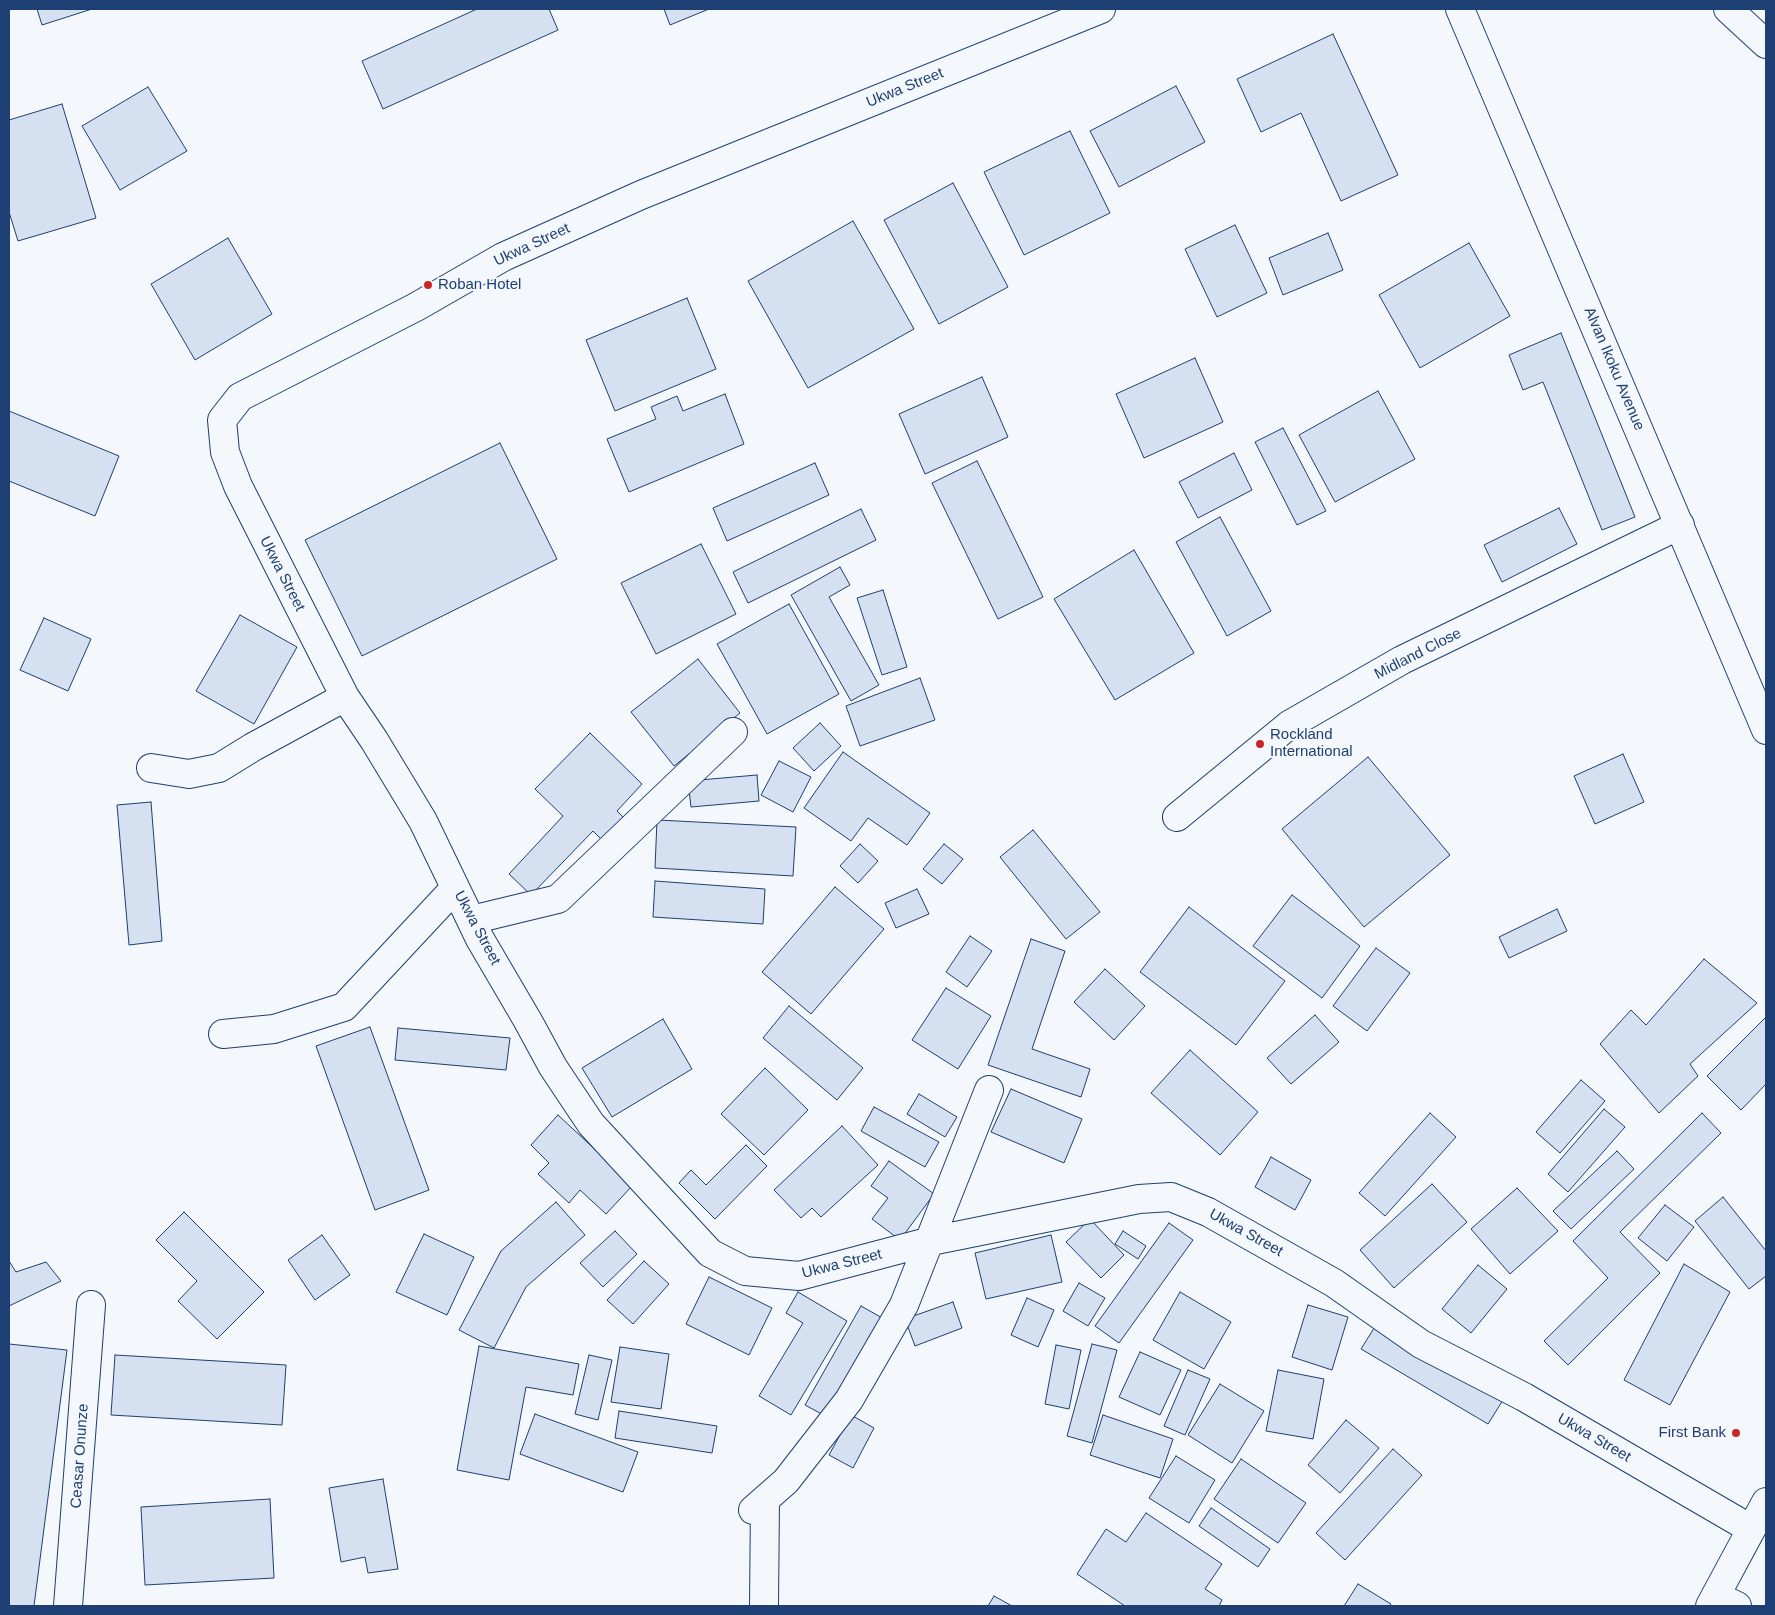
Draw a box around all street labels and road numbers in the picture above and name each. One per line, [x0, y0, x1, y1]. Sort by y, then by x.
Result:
street label: Ukwa Street [864, 64, 946, 112]
street label: Ukwa Street [491, 220, 573, 270]
street label: Alvan Ikoku Avenue [1580, 305, 1648, 433]
street label: Ukwa Street [255, 534, 309, 614]
street label: Midland Close [1372, 624, 1464, 684]
street label: Ukwa Street [450, 888, 504, 968]
street label: Ukwa Street [1206, 1205, 1286, 1261]
street label: Ukwa Street [800, 1245, 884, 1283]
street label: Ceasar Onunze [67, 1403, 93, 1509]
street label: Ukwa Street [1554, 1410, 1634, 1466]

